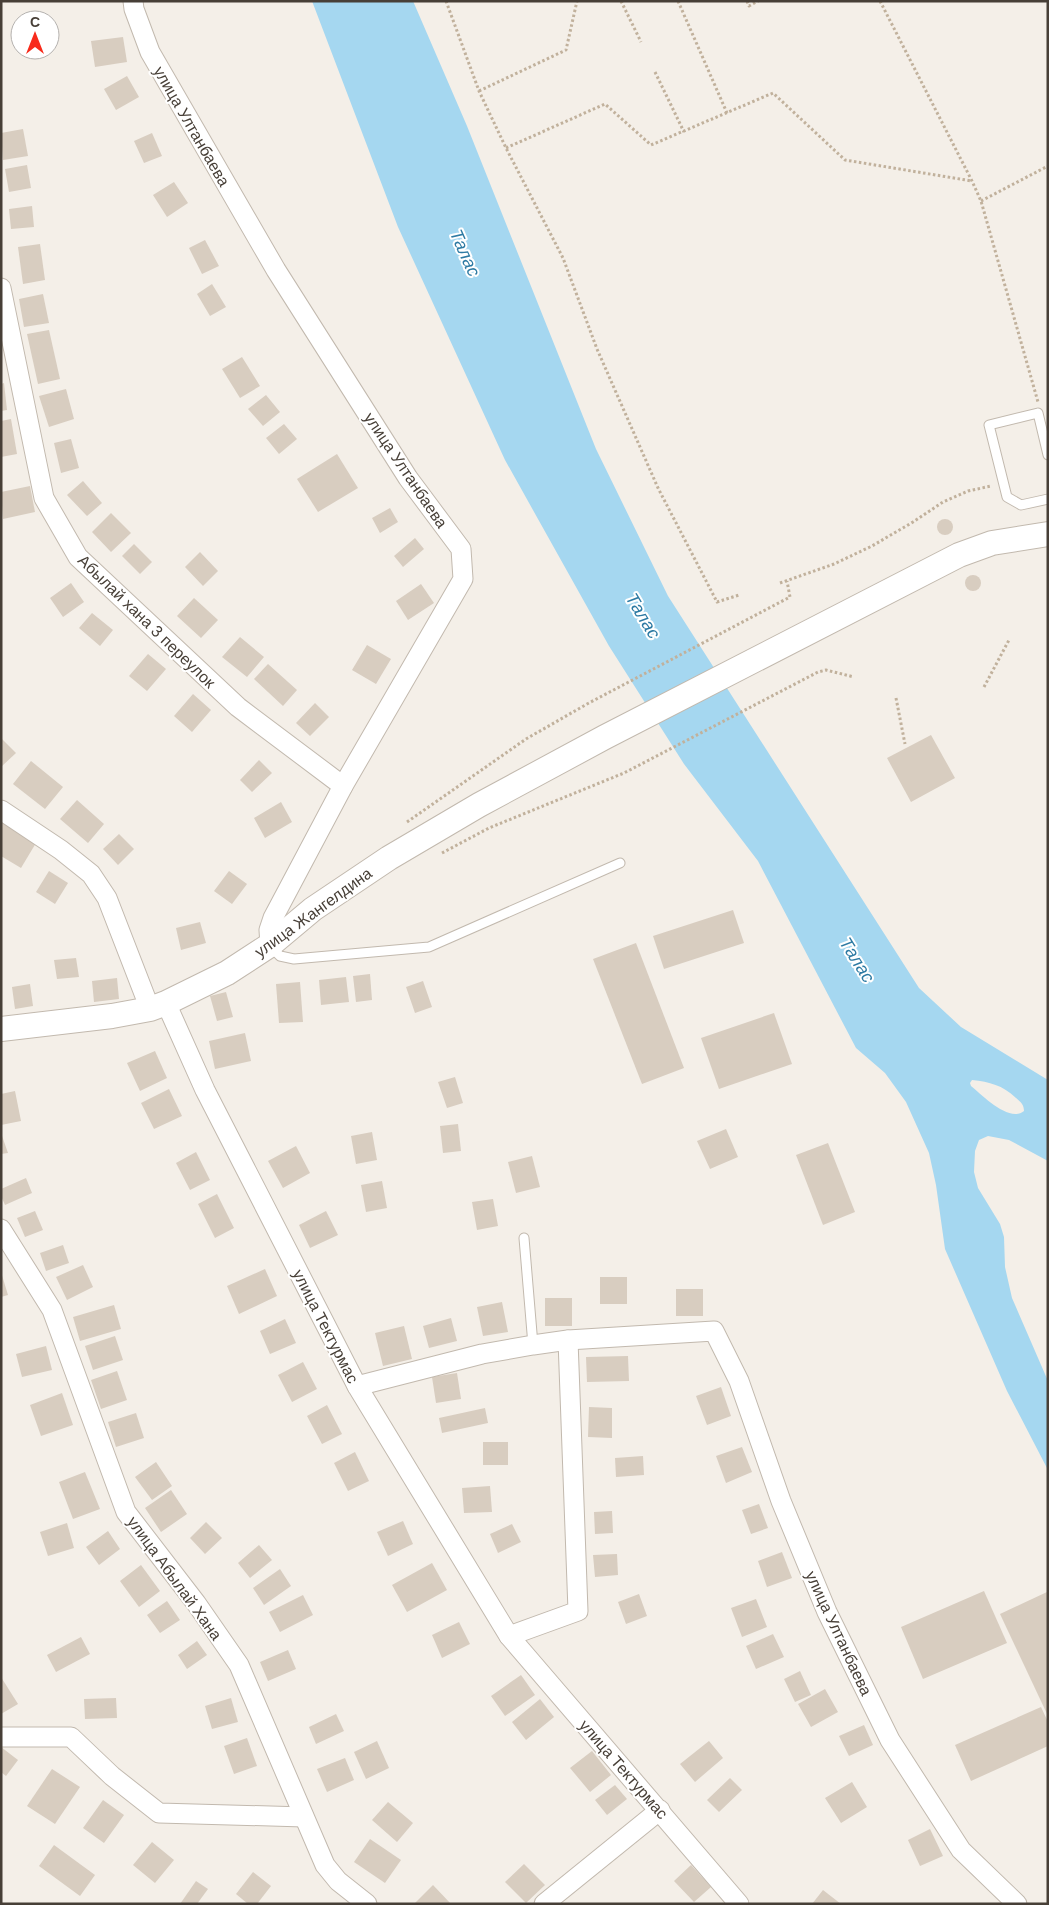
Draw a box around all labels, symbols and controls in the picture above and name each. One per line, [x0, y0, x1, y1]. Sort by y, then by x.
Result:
north arrow [10, 10, 60, 60]
text: С [30, 13, 40, 31]
street label: улица Ултанбаева [149, 62, 235, 190]
water label: Талас [444, 225, 486, 281]
street label: улица Ултанбаева [359, 408, 452, 532]
street label: Абылай хана 3 переулок [73, 550, 221, 693]
water label: Талас [620, 589, 666, 643]
street label: улица Жангелдина [250, 863, 376, 962]
water label: Талас [834, 933, 880, 987]
street label: улица Тектурмас [288, 1266, 363, 1387]
street label: улица Абылай Хана [123, 1512, 227, 1645]
street label: улица Ултанбаева [800, 1567, 877, 1699]
street label: улица Тектурмас [575, 1715, 673, 1824]

